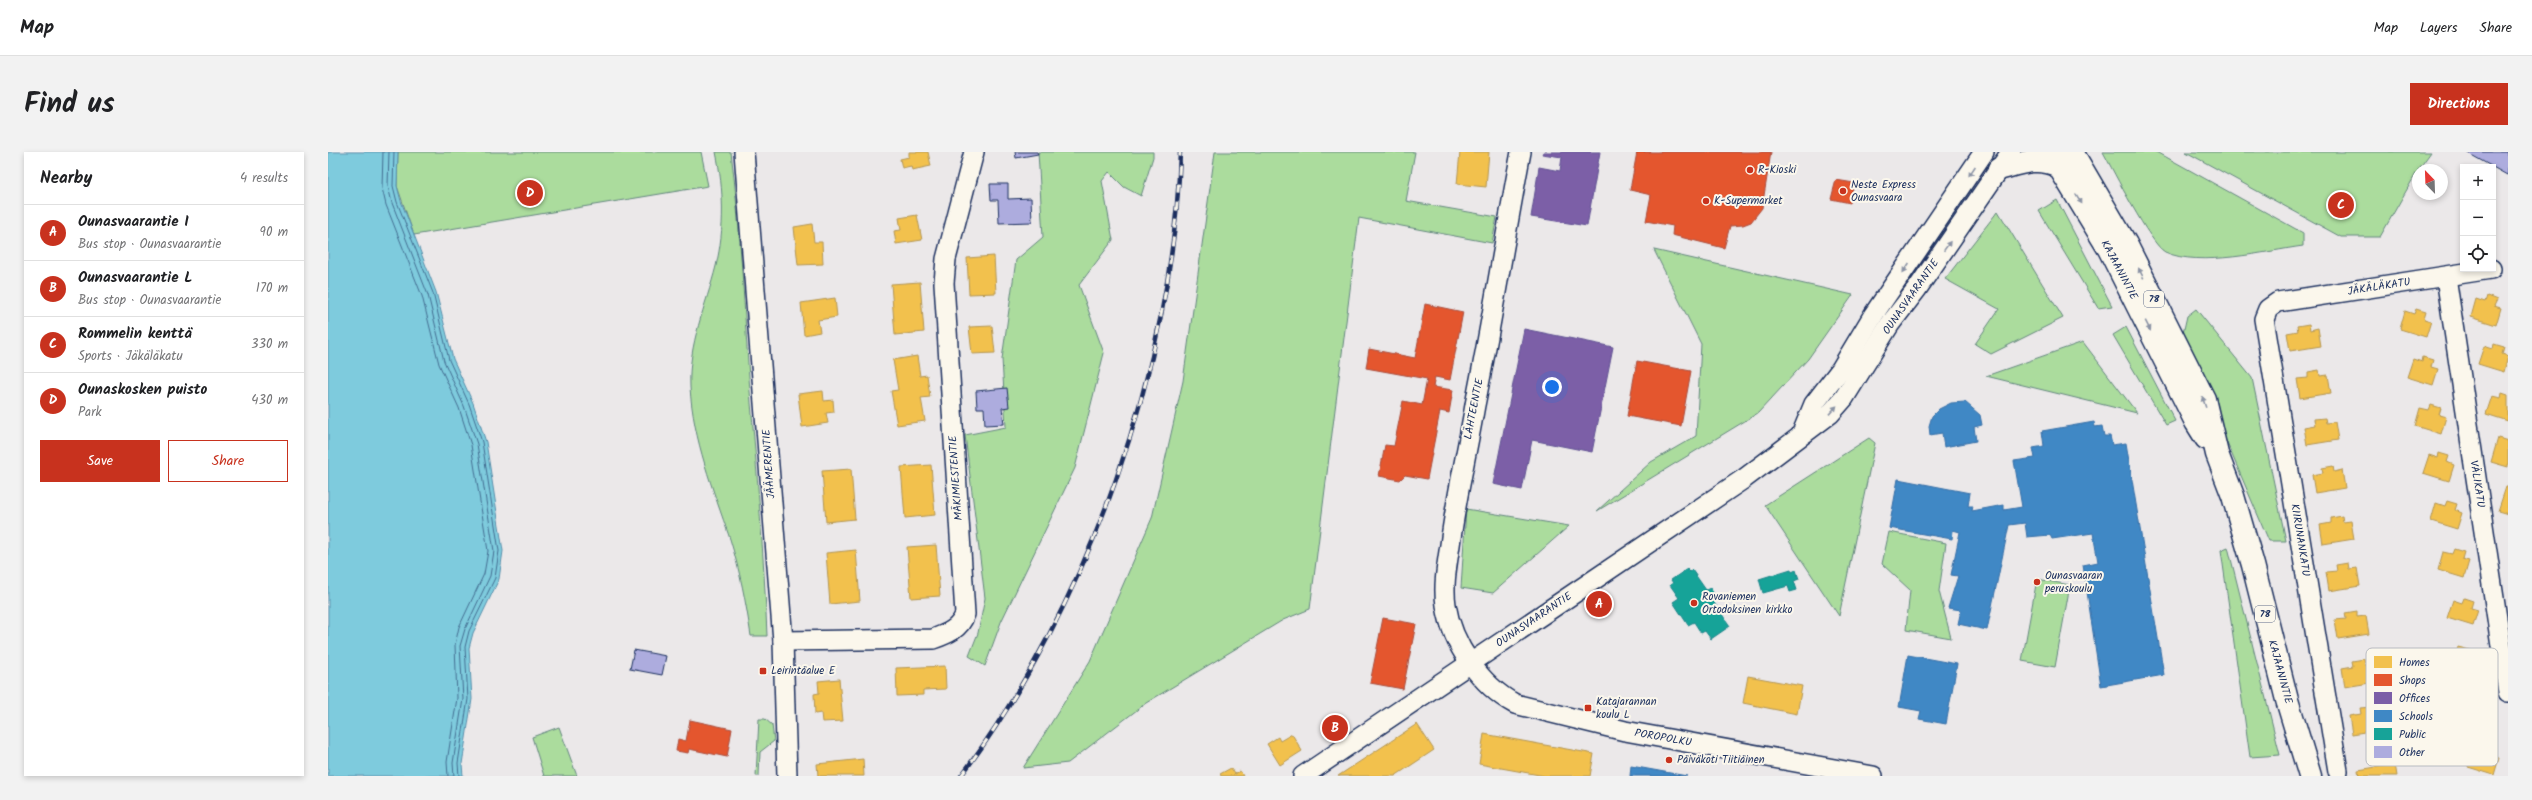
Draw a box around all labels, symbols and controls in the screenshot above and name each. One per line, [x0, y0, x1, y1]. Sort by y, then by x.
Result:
text: Map [20, 13, 54, 43]
text: Map [2374, 17, 2398, 39]
text: Layers [2420, 17, 2458, 39]
text: Share [2480, 17, 2512, 39]
text: Find us [24, 82, 115, 127]
button: Directions [2410, 83, 2508, 125]
place label: R-Kioski [1758, 161, 1796, 179]
north arrow [2412, 164, 2448, 200]
map controls [2460, 164, 2496, 272]
button: + [2460, 164, 2496, 200]
text: Nearby [40, 165, 92, 192]
marker: R-Kioski [1745, 165, 1755, 175]
one-way arrow [1968, 165, 1976, 176]
text: 4 results [240, 168, 288, 189]
place label: Neste Express Ounasvaara [1851, 176, 1916, 207]
pin: D [517, 178, 543, 208]
marker: Neste Express Ounasvaara [1838, 186, 1848, 196]
pin: C [2328, 190, 2354, 220]
place label: K-Supermarket [1714, 192, 1783, 210]
one-way arrow [2075, 193, 2082, 205]
marker: K-Supermarket [1701, 196, 1711, 206]
button: − [2460, 200, 2496, 236]
text: Ounasvaarantie I [78, 210, 189, 234]
text: A [49, 222, 57, 243]
text: 90 m [260, 222, 288, 243]
text: Bus stop · Ounasvaarantie [78, 234, 221, 255]
button: locate [2460, 236, 2496, 272]
street label: KAJAANINTIE [2096, 237, 2143, 304]
one-way arrow [1943, 240, 1950, 252]
street label: OUNASVAARANTIE [1878, 255, 1944, 339]
one-way arrow [1902, 263, 1910, 273]
text: Ounasvaarantie L [78, 266, 193, 290]
one-way arrow [2138, 267, 2144, 279]
street label: JÄKÄLÄKATU [2346, 273, 2412, 301]
text: B [49, 278, 57, 299]
text: 170 m [256, 278, 288, 299]
text: Bus stop · Ounasvaarantie [78, 290, 221, 311]
road number: 78 [2144, 291, 2164, 307]
one-way arrow [2145, 320, 2151, 331]
text: Rommelin kenttä [78, 322, 192, 346]
text: C [49, 334, 57, 355]
text: 330 m [251, 334, 288, 355]
text: Sports · Jäkäläkatu [78, 346, 183, 367]
street label: LÄHTEENTIE [1459, 376, 1489, 441]
your location [1542, 377, 1562, 397]
text: Ounaskosken puisto [78, 378, 207, 402]
text: D [49, 390, 57, 411]
text: 430 m [251, 390, 288, 411]
one-way arrow [2201, 396, 2207, 408]
text: Park [78, 402, 102, 423]
one-way arrow [1828, 405, 1838, 415]
street label: JÄÄMERENTIE [758, 428, 780, 499]
street label: MÄKIMIESTENTIE [944, 434, 968, 521]
button: Save [40, 440, 160, 482]
button: Share [168, 440, 288, 482]
street label: VÄLIKATU [2464, 459, 2490, 509]
street label: KIIRUNANKATU [2285, 502, 2315, 578]
place label: Ounasvaaran peruskoulu [2044, 567, 2103, 598]
marker: Ounasvaaran peruskoulu [2032, 577, 2042, 587]
street label: OUNASVAARANTIE [1492, 587, 1576, 652]
place label: Rovaniemen Ortodoksinen kirkko [1702, 588, 1792, 619]
pin: A [1586, 589, 1612, 619]
marker: Rovaniemen Ortodoksinen kirkko [1689, 598, 1699, 608]
road number: 78 [2255, 606, 2275, 622]
street label: KAJAANINTIE [2263, 638, 2297, 707]
legend [2366, 648, 2498, 766]
text: Homes [2399, 654, 2430, 672]
place label: Leirintäalue E [771, 662, 836, 680]
marker: Leirintäalue E [758, 666, 768, 676]
text: Shops [2399, 672, 2426, 690]
text: Offices [2399, 690, 2431, 708]
place label: Katajarannan koulu L [1596, 693, 1657, 724]
marker: Katajarannan koulu L [1583, 703, 1593, 713]
text: Schools [2399, 708, 2433, 726]
pin: B [1322, 713, 1348, 743]
street label: POROPOLKU [1633, 724, 1693, 752]
text: Public [2399, 726, 2426, 744]
text: Other [2399, 744, 2426, 762]
place label: Päiväkoti Tiitiäinen [1677, 751, 1765, 769]
marker: Päiväkoti Tiitiäinen [1664, 755, 1674, 765]

